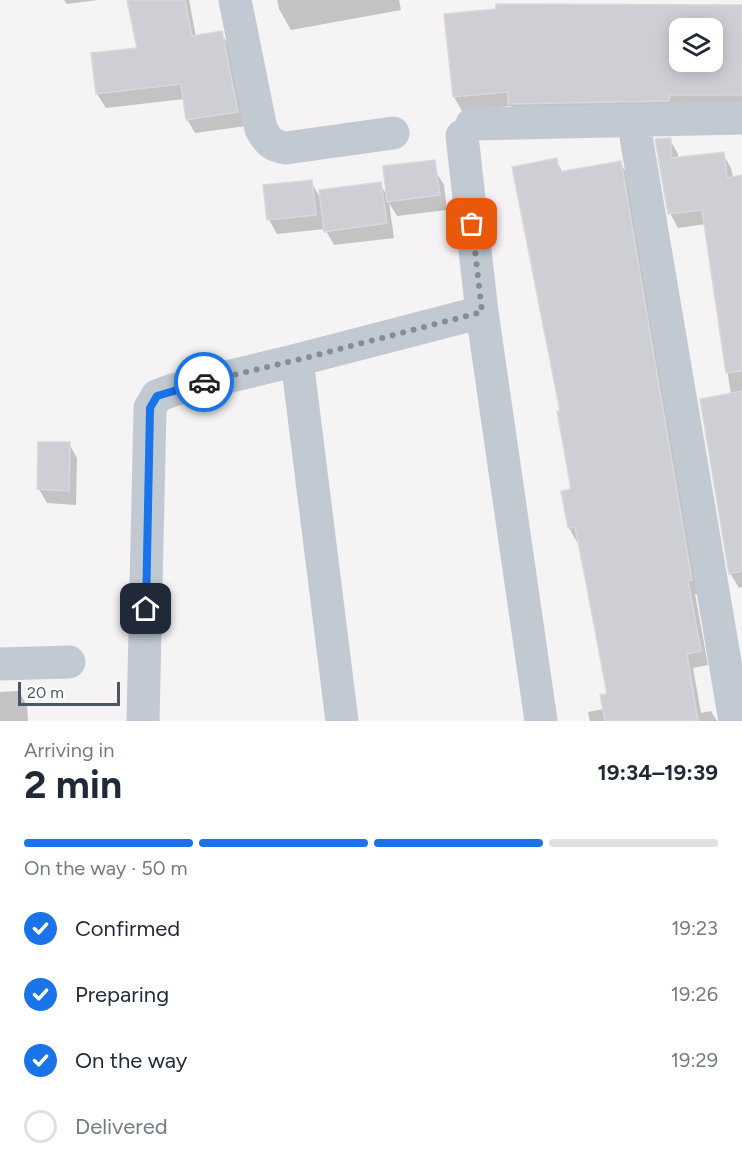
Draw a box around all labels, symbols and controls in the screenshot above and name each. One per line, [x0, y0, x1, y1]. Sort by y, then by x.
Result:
map controls [669, 18, 723, 72]
button: layers [669, 18, 723, 72]
pin [446, 198, 497, 249]
icon: bag [455, 207, 488, 240]
courier [174, 352, 234, 412]
icon: car [188, 366, 221, 399]
pin [120, 583, 171, 634]
icon: home [129, 592, 162, 625]
scale bar [18, 679, 120, 706]
text: 20 m [27, 683, 64, 702]
text: Arriving in [24, 738, 114, 762]
text: 19:34–19:39 [597, 759, 718, 786]
text: 2 min [24, 761, 122, 808]
text: On the way · 50 m [24, 856, 187, 880]
icon: check [24, 912, 57, 945]
text: Confirmed [75, 915, 180, 942]
text: 19:23 [671, 916, 718, 940]
icon: check [24, 978, 57, 1011]
text: Preparing [75, 981, 169, 1008]
text: 19:26 [671, 982, 718, 1006]
icon: check [24, 1044, 57, 1077]
text: On the way [75, 1047, 187, 1074]
text: 19:29 [671, 1048, 718, 1072]
text: Delivered [75, 1113, 168, 1140]

